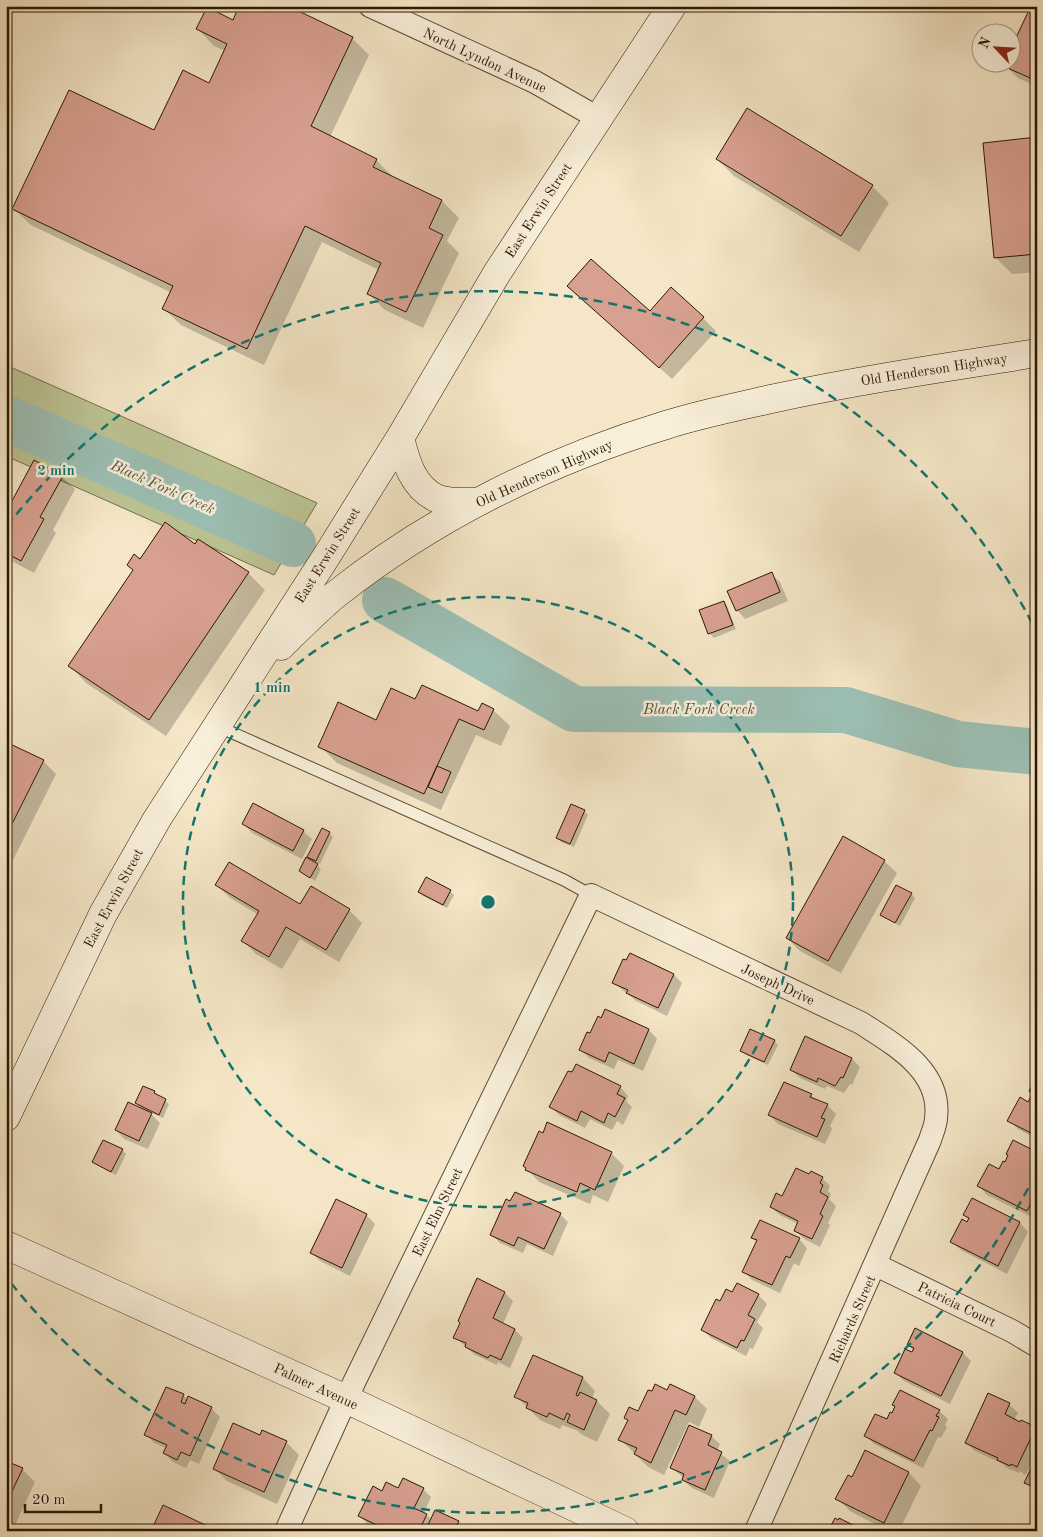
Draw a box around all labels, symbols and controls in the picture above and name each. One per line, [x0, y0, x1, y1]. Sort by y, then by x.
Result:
north arrow [970, 22, 1020, 72]
street label: North Lyndon Avenue [421, 26, 548, 96]
text: N [977, 35, 994, 51]
street label: East Erwin Street [503, 160, 575, 261]
street label: Old Henderson Highway [860, 351, 1009, 389]
street label: Old Henderson Highway [474, 437, 616, 510]
water label: Black Fork Creek [107, 458, 217, 518]
text: 2 min [37, 464, 75, 479]
street label: East Erwin Street [293, 505, 363, 606]
text: 1 min [253, 681, 291, 696]
water label: Black Fork Creek [642, 703, 755, 718]
street label: East Erwin Street [82, 846, 146, 950]
centre of rings [479, 893, 497, 911]
street label: Joseph Drive [739, 962, 817, 1008]
street label: East Elm Street [410, 1166, 466, 1259]
street label: Richards Street [827, 1273, 879, 1365]
street label: Patricia Court [915, 1280, 998, 1330]
street label: Palmer Avenue [271, 1361, 360, 1413]
scale bar [25, 1482, 101, 1514]
text: 20 m [32, 1493, 66, 1508]

